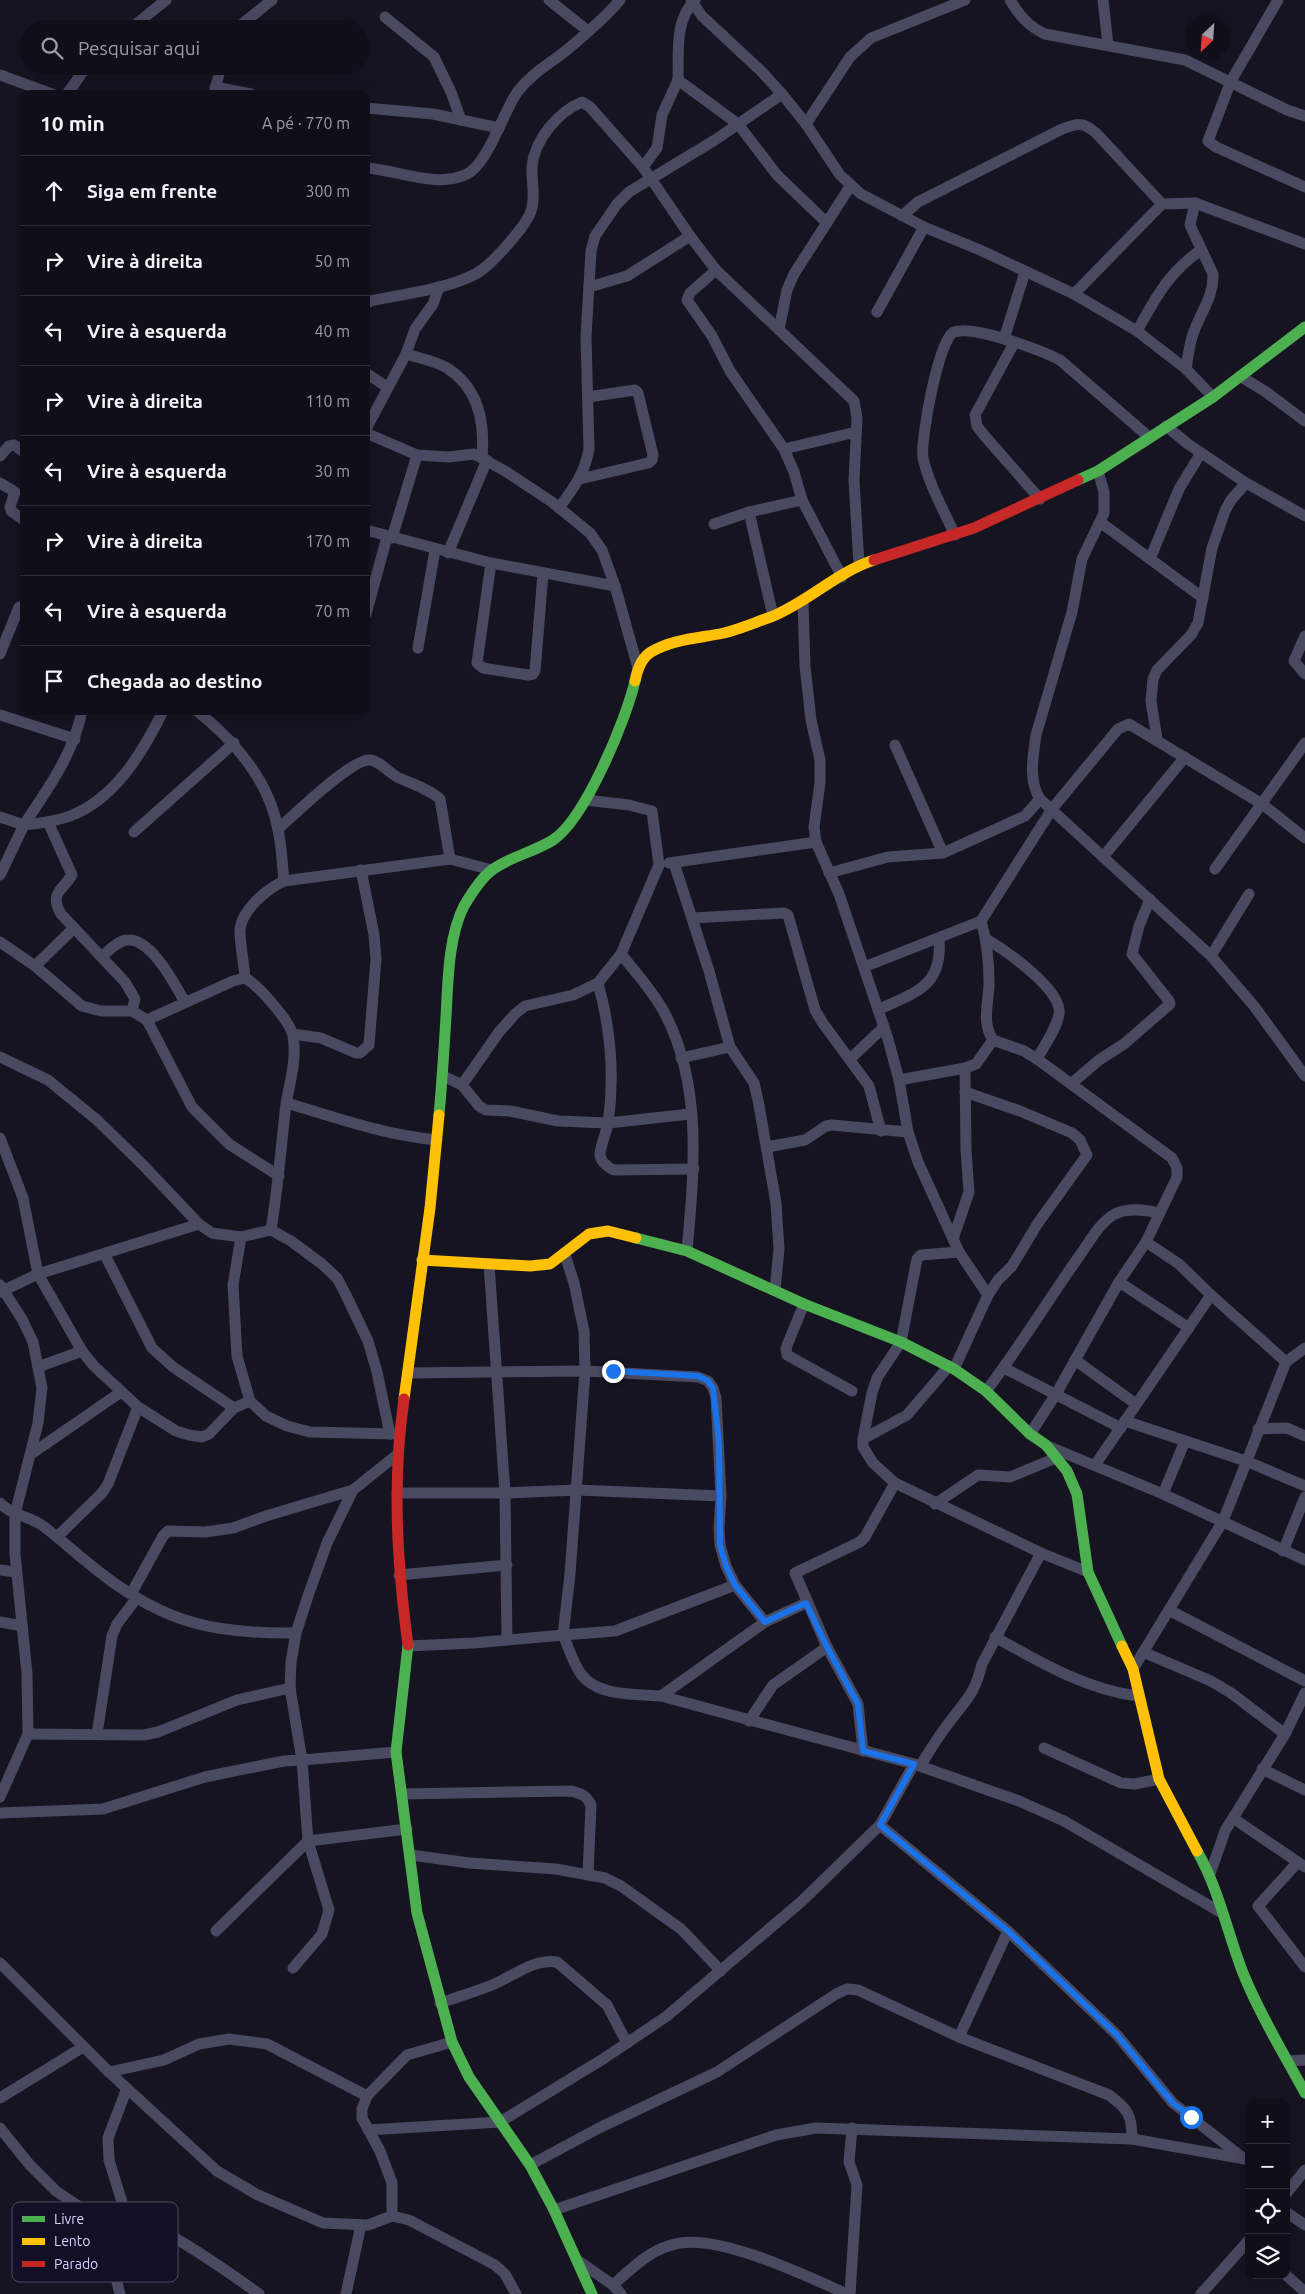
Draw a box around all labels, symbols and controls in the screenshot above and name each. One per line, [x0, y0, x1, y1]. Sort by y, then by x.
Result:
north arrow [1185, 15, 1230, 60]
search box [20, 20, 370, 75]
icon: search [38, 34, 66, 62]
text: Pesquisar aqui [78, 37, 200, 59]
text: 10 min [40, 111, 105, 135]
text: A pé · 770 m [262, 114, 350, 132]
icon: ahead [40, 177, 68, 205]
text: Siga em frente [87, 180, 217, 202]
text: 300 m [305, 182, 350, 200]
icon: right [40, 247, 68, 275]
text: Vire à direita [87, 250, 203, 272]
text: 50 m [314, 252, 350, 270]
icon: left [40, 317, 68, 345]
text: Vire à esquerda [87, 320, 227, 342]
text: 40 m [314, 322, 350, 340]
icon: right [40, 387, 68, 415]
text: Vire à direita [87, 390, 203, 412]
text: 110 m [305, 392, 350, 410]
icon: left [40, 457, 68, 485]
text: Vire à esquerda [87, 460, 227, 482]
text: 30 m [314, 462, 350, 480]
icon: right [40, 527, 68, 555]
text: Vire à direita [87, 530, 203, 552]
text: 170 m [305, 532, 350, 550]
icon: left [40, 597, 68, 625]
text: Vire à esquerda [87, 600, 227, 622]
text: 70 m [314, 602, 350, 620]
icon: arrive [40, 667, 68, 695]
text: Chegada ao destino [87, 670, 263, 692]
route end [602, 1360, 625, 1383]
map controls [1245, 2099, 1290, 2279]
button: + [1245, 2099, 1290, 2144]
route start [1180, 2106, 1203, 2129]
button: − [1245, 2144, 1290, 2189]
button: locate [1245, 2189, 1290, 2234]
legend [12, 2202, 178, 2282]
text: Livre [54, 2211, 84, 2227]
text: Lento [54, 2233, 91, 2249]
button: layers [1245, 2234, 1290, 2279]
text: Parado [54, 2256, 98, 2272]

